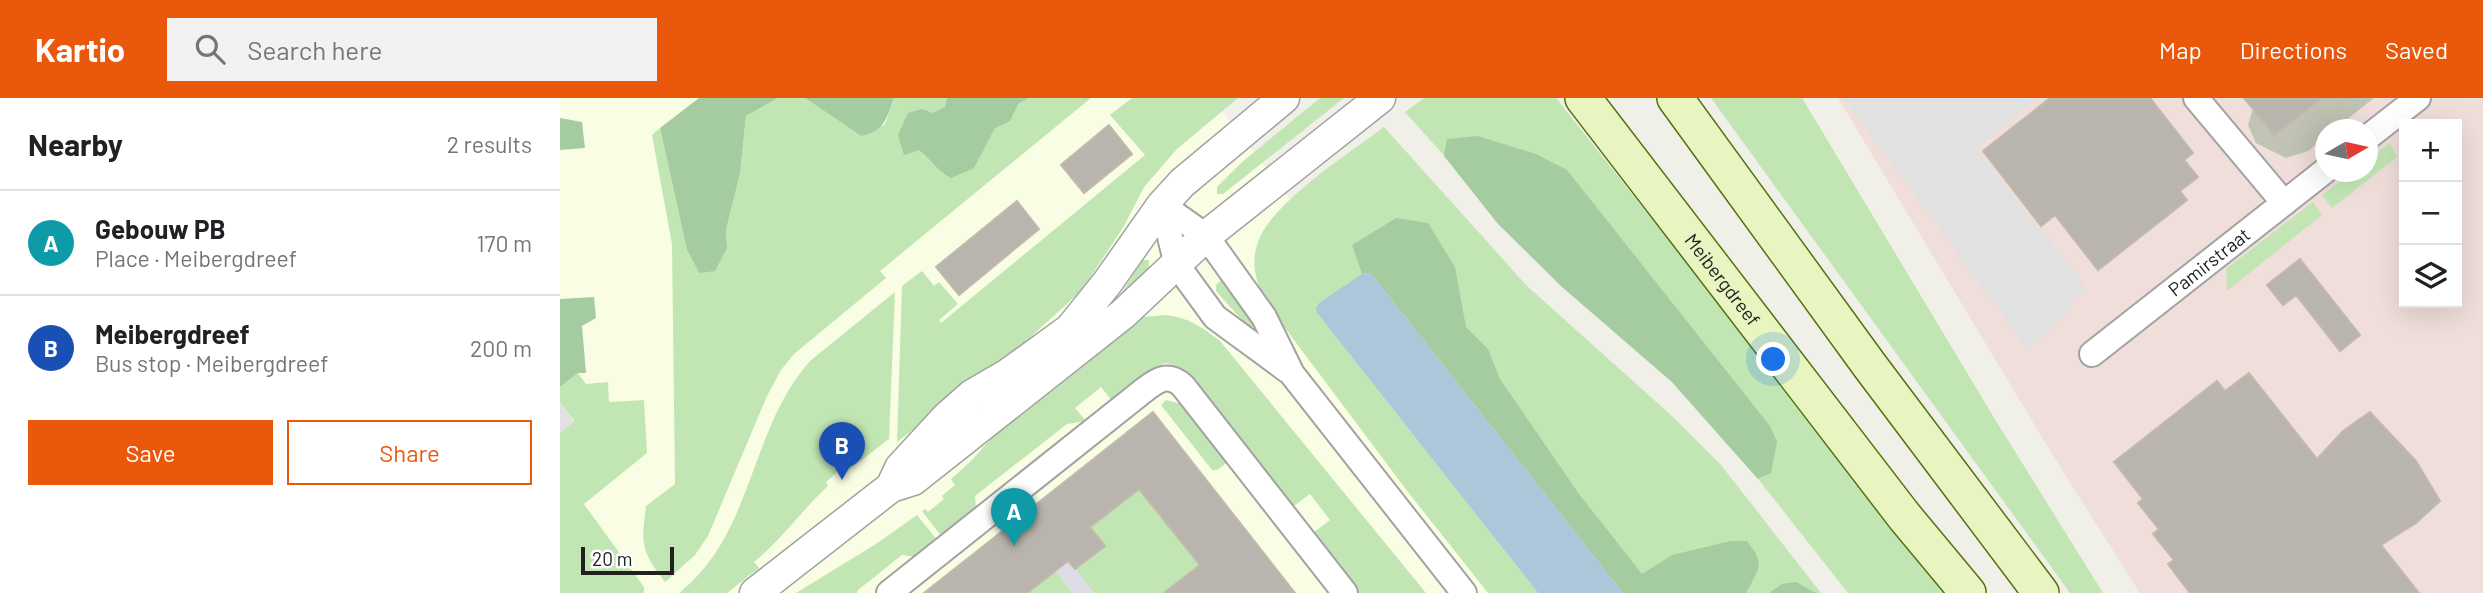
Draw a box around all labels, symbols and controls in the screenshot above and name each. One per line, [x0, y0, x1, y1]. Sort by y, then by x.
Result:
search box [167, 18, 657, 81]
text: Kartio [35, 29, 125, 69]
icon: search [191, 30, 229, 68]
text: Search here [247, 34, 382, 65]
text: Map [2159, 35, 2202, 64]
text: Directions [2240, 35, 2347, 64]
text: Saved [2385, 35, 2448, 64]
north arrow [2315, 119, 2378, 182]
map controls [2399, 119, 2462, 308]
button: + [2399, 119, 2462, 182]
text: Nearby [28, 126, 123, 162]
text: 2 results [447, 130, 532, 158]
button: − [2399, 182, 2462, 245]
text: Gebouw PB [95, 213, 226, 244]
street label: Pamirstraat [2163, 222, 2254, 301]
text: A [43, 229, 59, 257]
text: 170 m [476, 229, 532, 257]
street label: Meibergdreef [1680, 229, 1765, 330]
text: Place · Meibergdreef [95, 244, 297, 272]
button: layers [2399, 245, 2462, 308]
text: Meibergdreef [95, 318, 250, 349]
text: B [44, 334, 58, 362]
text: 200 m [470, 334, 532, 362]
your location [1756, 342, 1790, 376]
text: Bus stop · Meibergdreef [95, 349, 328, 377]
button: Save [28, 420, 273, 485]
button: Share [287, 420, 532, 485]
pin: B [819, 422, 865, 480]
pin: A [991, 488, 1037, 546]
scale bar [581, 544, 674, 576]
text: 20 m [592, 547, 632, 570]

